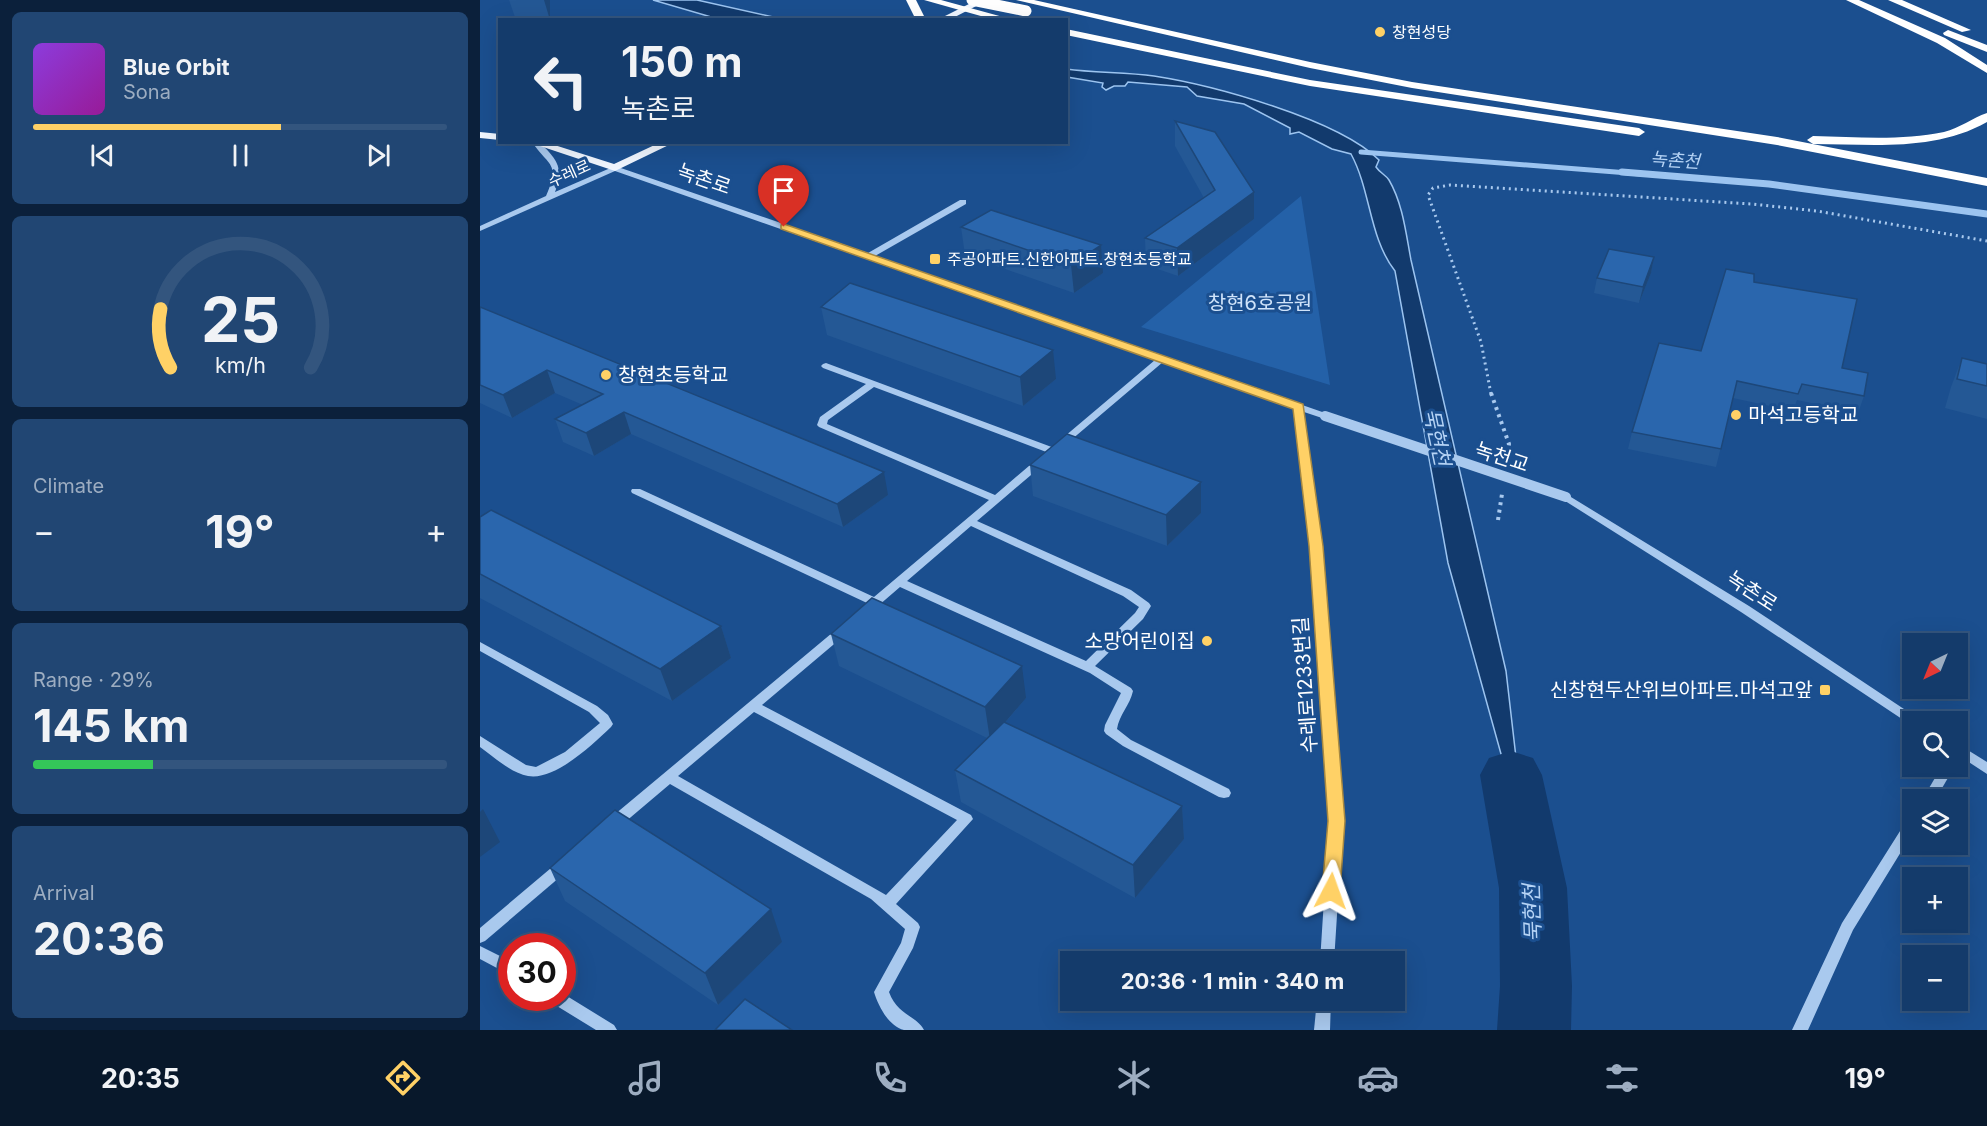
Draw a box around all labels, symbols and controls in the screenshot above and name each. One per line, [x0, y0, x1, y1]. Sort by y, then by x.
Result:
place label: 창현성당 [1392, 22, 1451, 42]
marker: 창현성당 [1373, 25, 1387, 39]
text: 150 m [621, 36, 743, 87]
icon: left [522, 42, 600, 120]
text: Blue Orbit [123, 54, 230, 80]
text: Sona [123, 80, 171, 104]
text: 녹촌로 [621, 92, 696, 125]
icon: previous [86, 139, 119, 172]
icon: pause [224, 139, 257, 172]
icon: next [362, 139, 395, 172]
water label: 녹촌천 [1649, 148, 1703, 172]
street label: 수레로 [545, 155, 593, 191]
street label: 녹촌로 [674, 159, 734, 199]
pin [758, 165, 809, 227]
icon: arrive [767, 174, 800, 207]
place label: 주공아파트.신한아파트.창현초등학교 [947, 249, 1192, 269]
marker: 주공아파트.신한아파트.창현초등학교 [928, 252, 942, 266]
text: 25 [200, 283, 280, 358]
park label: 창현6호공원 [1208, 291, 1312, 315]
text: km/h [215, 353, 265, 379]
place label: 창현초등학교 [618, 363, 728, 387]
marker: 창현초등학교 [599, 368, 613, 382]
place label: 마석고등학교 [1748, 403, 1858, 427]
water label: 묵현천 [1419, 406, 1456, 471]
marker: 마석고등학교 [1729, 408, 1743, 422]
street label: 녹천교 [1472, 437, 1532, 477]
text: Climate [33, 474, 104, 498]
text: 19° [205, 504, 275, 559]
text: − [33, 511, 55, 551]
text: + [425, 511, 447, 551]
street label: 녹촌로 [1722, 566, 1782, 616]
street label: 수레로1233번길 [1288, 616, 1322, 754]
place label: 소망어린이집 [1085, 629, 1195, 653]
north arrow [1902, 633, 1968, 699]
map controls [1902, 633, 1968, 1011]
marker: 소망어린이집 [1200, 634, 1214, 648]
text: Range · 29% [33, 668, 154, 692]
place label: 신창현두산위브아파트.마석고앞 [1550, 678, 1813, 702]
marker: 신창현두산위브아파트.마석고앞 [1818, 683, 1832, 697]
text: 145 km [33, 698, 189, 753]
button: search [1902, 711, 1968, 777]
button: layers [1902, 789, 1968, 855]
position arrow [1299, 859, 1363, 923]
button: + [1902, 867, 1968, 933]
text: Arrival [33, 881, 95, 905]
water label: 묵현천 [1518, 881, 1546, 942]
text: 20:36 [33, 911, 165, 966]
speed limit sign: 30 [498, 933, 576, 1011]
button: − [1902, 945, 1968, 1011]
text: 20:36 · 1 min · 340 m [1121, 968, 1344, 994]
icon: directions [382, 1057, 424, 1099]
icon: music [625, 1057, 667, 1099]
icon: phone [869, 1057, 911, 1099]
icon: climate [1113, 1057, 1155, 1099]
icon: car [1357, 1057, 1399, 1099]
icon: filters [1601, 1057, 1643, 1099]
text: 20:35 [101, 1062, 180, 1095]
text: 19° [1844, 1062, 1886, 1095]

